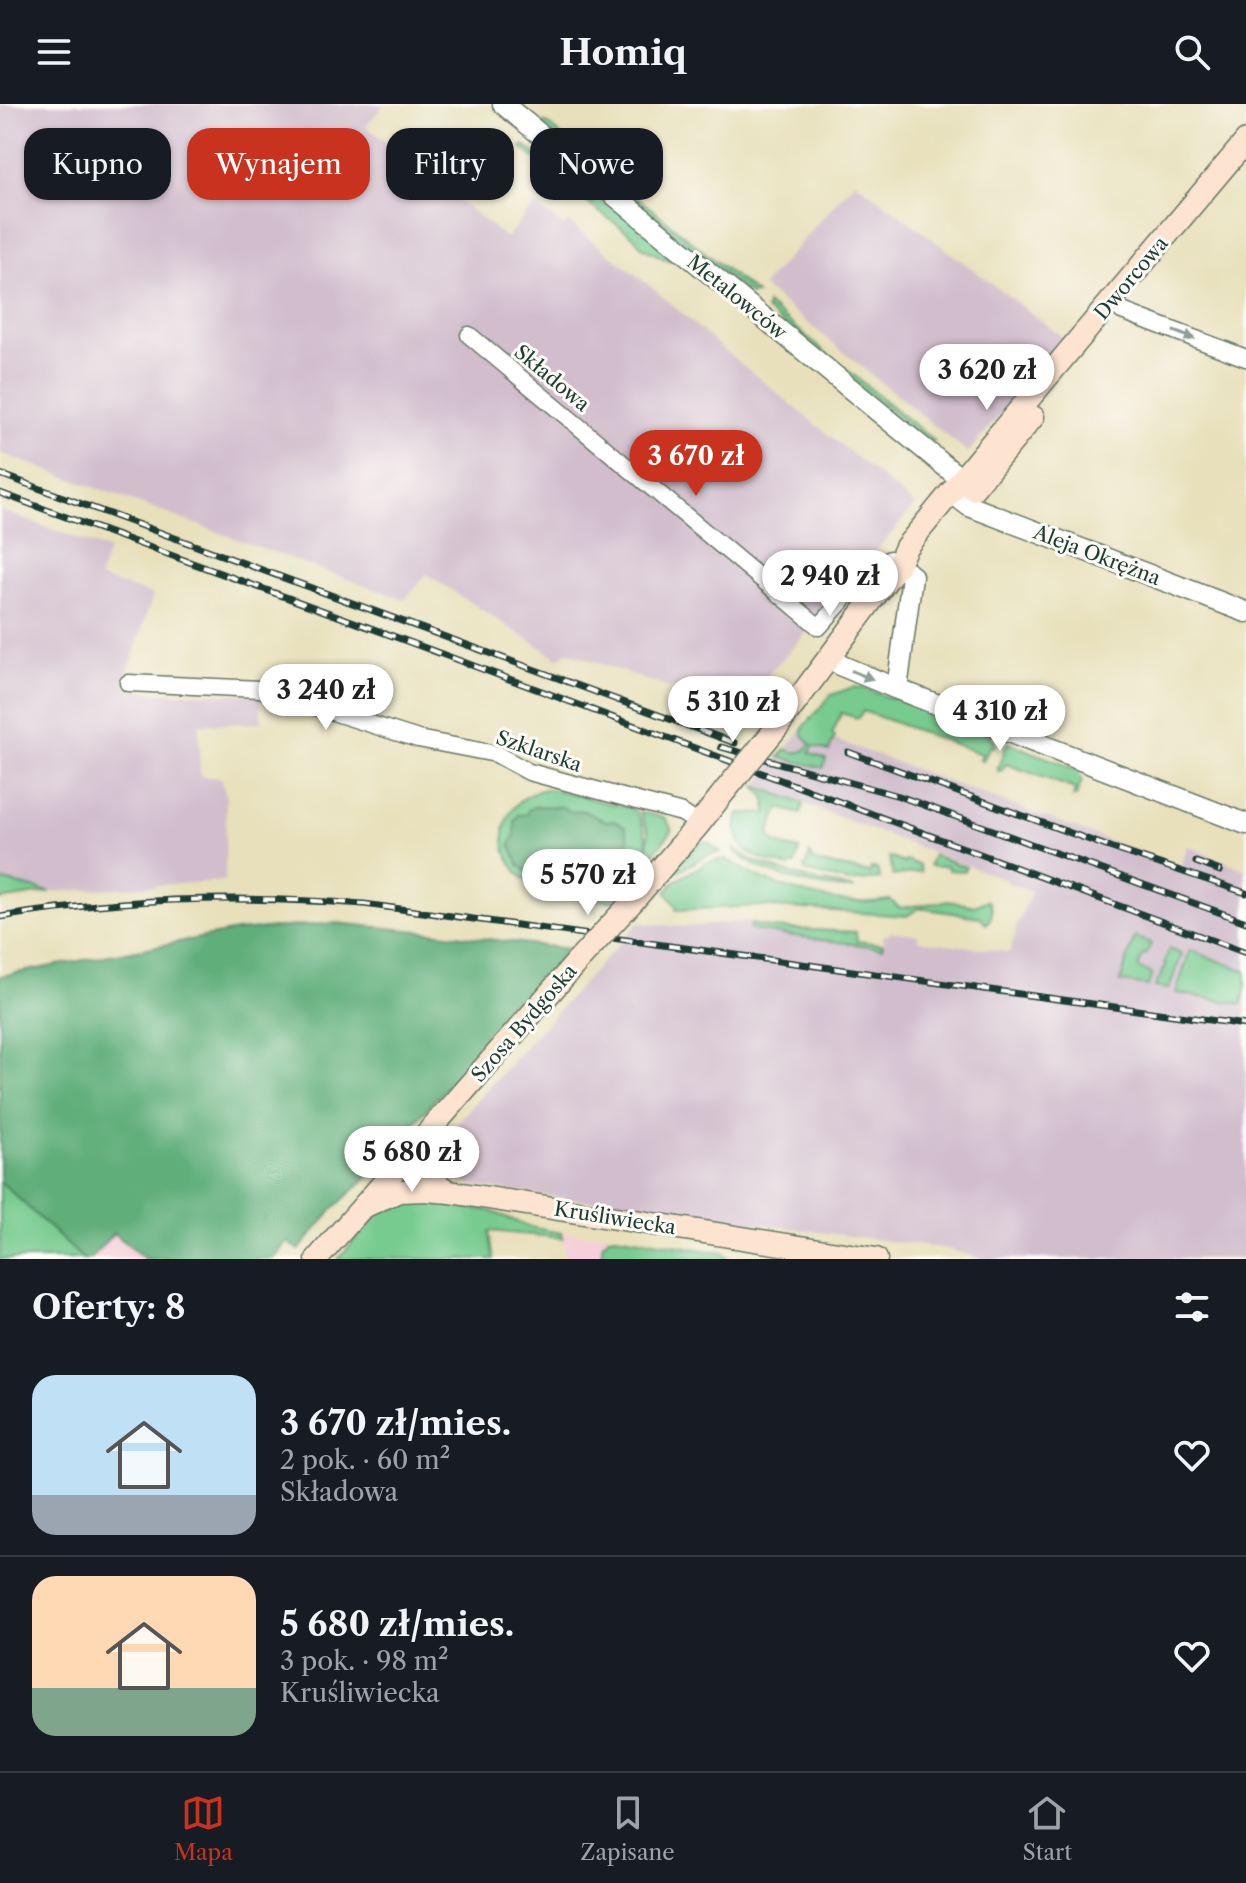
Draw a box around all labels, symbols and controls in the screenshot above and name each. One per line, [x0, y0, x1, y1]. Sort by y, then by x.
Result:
icon: menu [32, 30, 76, 74]
text: Homiq [559, 30, 687, 74]
icon: search [1170, 30, 1214, 74]
chip: Kupno [24, 128, 171, 200]
chip: Wynajem [187, 128, 370, 200]
chip: Filtry [386, 128, 514, 200]
chip: Nowe [530, 128, 663, 200]
street label: Dworcowa [1089, 231, 1173, 325]
street label: Metalowców [682, 250, 792, 345]
one-way arrow [1172, 329, 1196, 342]
street label: Składowa [509, 340, 595, 417]
pin: 3 620 zł [904, 344, 1070, 412]
text: 3 620 zł [937, 354, 1037, 386]
pin: 3 670 zł [613, 430, 779, 498]
text: 3 670 zł [647, 440, 745, 472]
street label: Aleja Okrężna [1029, 519, 1164, 590]
pin: 2 940 zł [747, 550, 913, 618]
text: 2 940 zł [780, 560, 880, 592]
pin: 3 240 zł [243, 664, 409, 732]
one-way arrow [850, 669, 874, 682]
text: 3 240 zł [277, 674, 376, 706]
pin: 5 310 zł [650, 676, 816, 744]
pin: 4 310 zł [917, 685, 1083, 753]
text: 5 310 zł [686, 686, 780, 718]
text: 4 310 zł [952, 695, 1048, 727]
street label: Szklarska [493, 725, 585, 777]
pin: 5 570 zł [505, 849, 671, 917]
text: 5 570 zł [540, 859, 636, 891]
street label: Szosa Bydgoska [466, 959, 582, 1087]
pin: 5 680 zł [329, 1126, 495, 1194]
text: 5 680 zł [362, 1136, 462, 1168]
street label: Kruśliwiecka [552, 1197, 678, 1240]
icon: filters [1170, 1285, 1214, 1329]
text: Oferty: 8 [32, 1286, 186, 1328]
text: 3 670 zł/mies. [280, 1402, 511, 1444]
icon: home [96, 1407, 192, 1503]
icon: heart [1170, 1433, 1214, 1477]
text: 2 pok. · 60 m² [280, 1444, 450, 1476]
text: Składowa [280, 1476, 398, 1508]
text: 5 680 zł/mies. [280, 1603, 514, 1645]
icon: home [96, 1608, 192, 1704]
icon: heart [1170, 1634, 1214, 1678]
text: 3 pok. · 98 m² [280, 1645, 449, 1677]
text: Kruśliwiecka [280, 1677, 440, 1709]
tab: Mapa [174, 1791, 233, 1866]
tab: Zapisane [581, 1791, 675, 1866]
tab: Start [1022, 1791, 1072, 1866]

